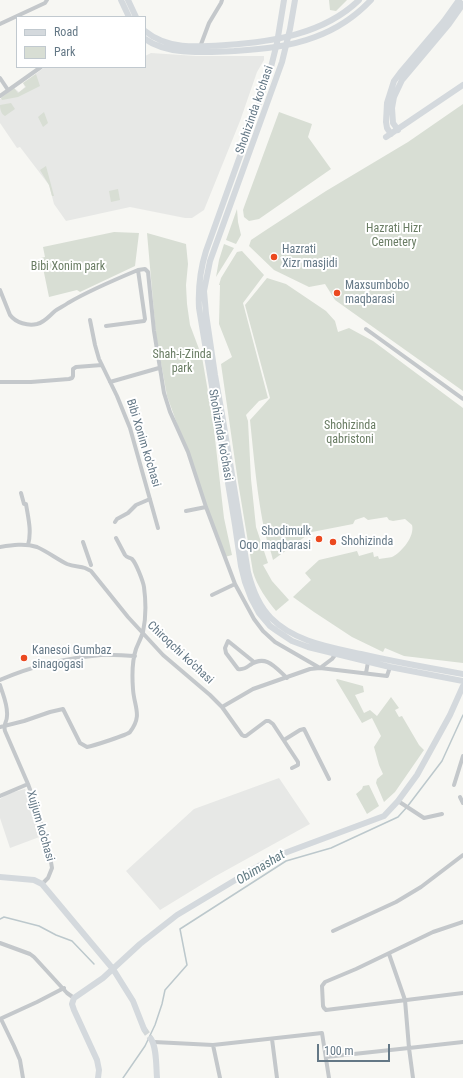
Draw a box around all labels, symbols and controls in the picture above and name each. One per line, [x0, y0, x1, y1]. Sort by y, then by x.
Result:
legend [16, 16, 146, 68]
text: Road [54, 25, 78, 39]
text: Park [54, 45, 75, 59]
street label: Shohizinda ko'chasi [233, 64, 277, 156]
park label: Hazrati Hizr Cemetery [366, 222, 422, 250]
place label: Hazrati Xizr masjidi [282, 243, 337, 271]
marker: Hazrati Xizr masjidi [269, 252, 279, 262]
park label: Bibi Xonim park [31, 260, 105, 274]
place label: Maxsumbobo maqbarasi [345, 279, 409, 307]
marker: Maxsumbobo maqbarasi [332, 288, 342, 298]
park label: Shah-i-Zinda park [153, 348, 211, 376]
street label: Shohizinda ko'chasi [205, 388, 235, 482]
street label: Bibi Xonim ko'chasi [123, 397, 163, 489]
park label: Shohizinda qabristoni [324, 419, 376, 447]
place label: Shodimulk Oqo maqbarasi [239, 525, 311, 553]
marker: Shodimulk Oqo maqbarasi [314, 534, 324, 544]
place label: Shohizinda [341, 535, 393, 549]
marker: Shohizinda [328, 537, 338, 547]
street label: Chiroqchi ko'chasi [144, 619, 216, 687]
place label: Kanesoi Gumbaz sinagogasi [32, 644, 112, 672]
marker: Kanesoi Gumbaz sinagogasi [19, 653, 29, 663]
street label: Xujjum ko'chasi [23, 789, 57, 863]
water label: Obimashat [234, 847, 288, 889]
scale bar [319, 1036, 392, 1062]
text: 100 m [324, 1044, 354, 1058]

